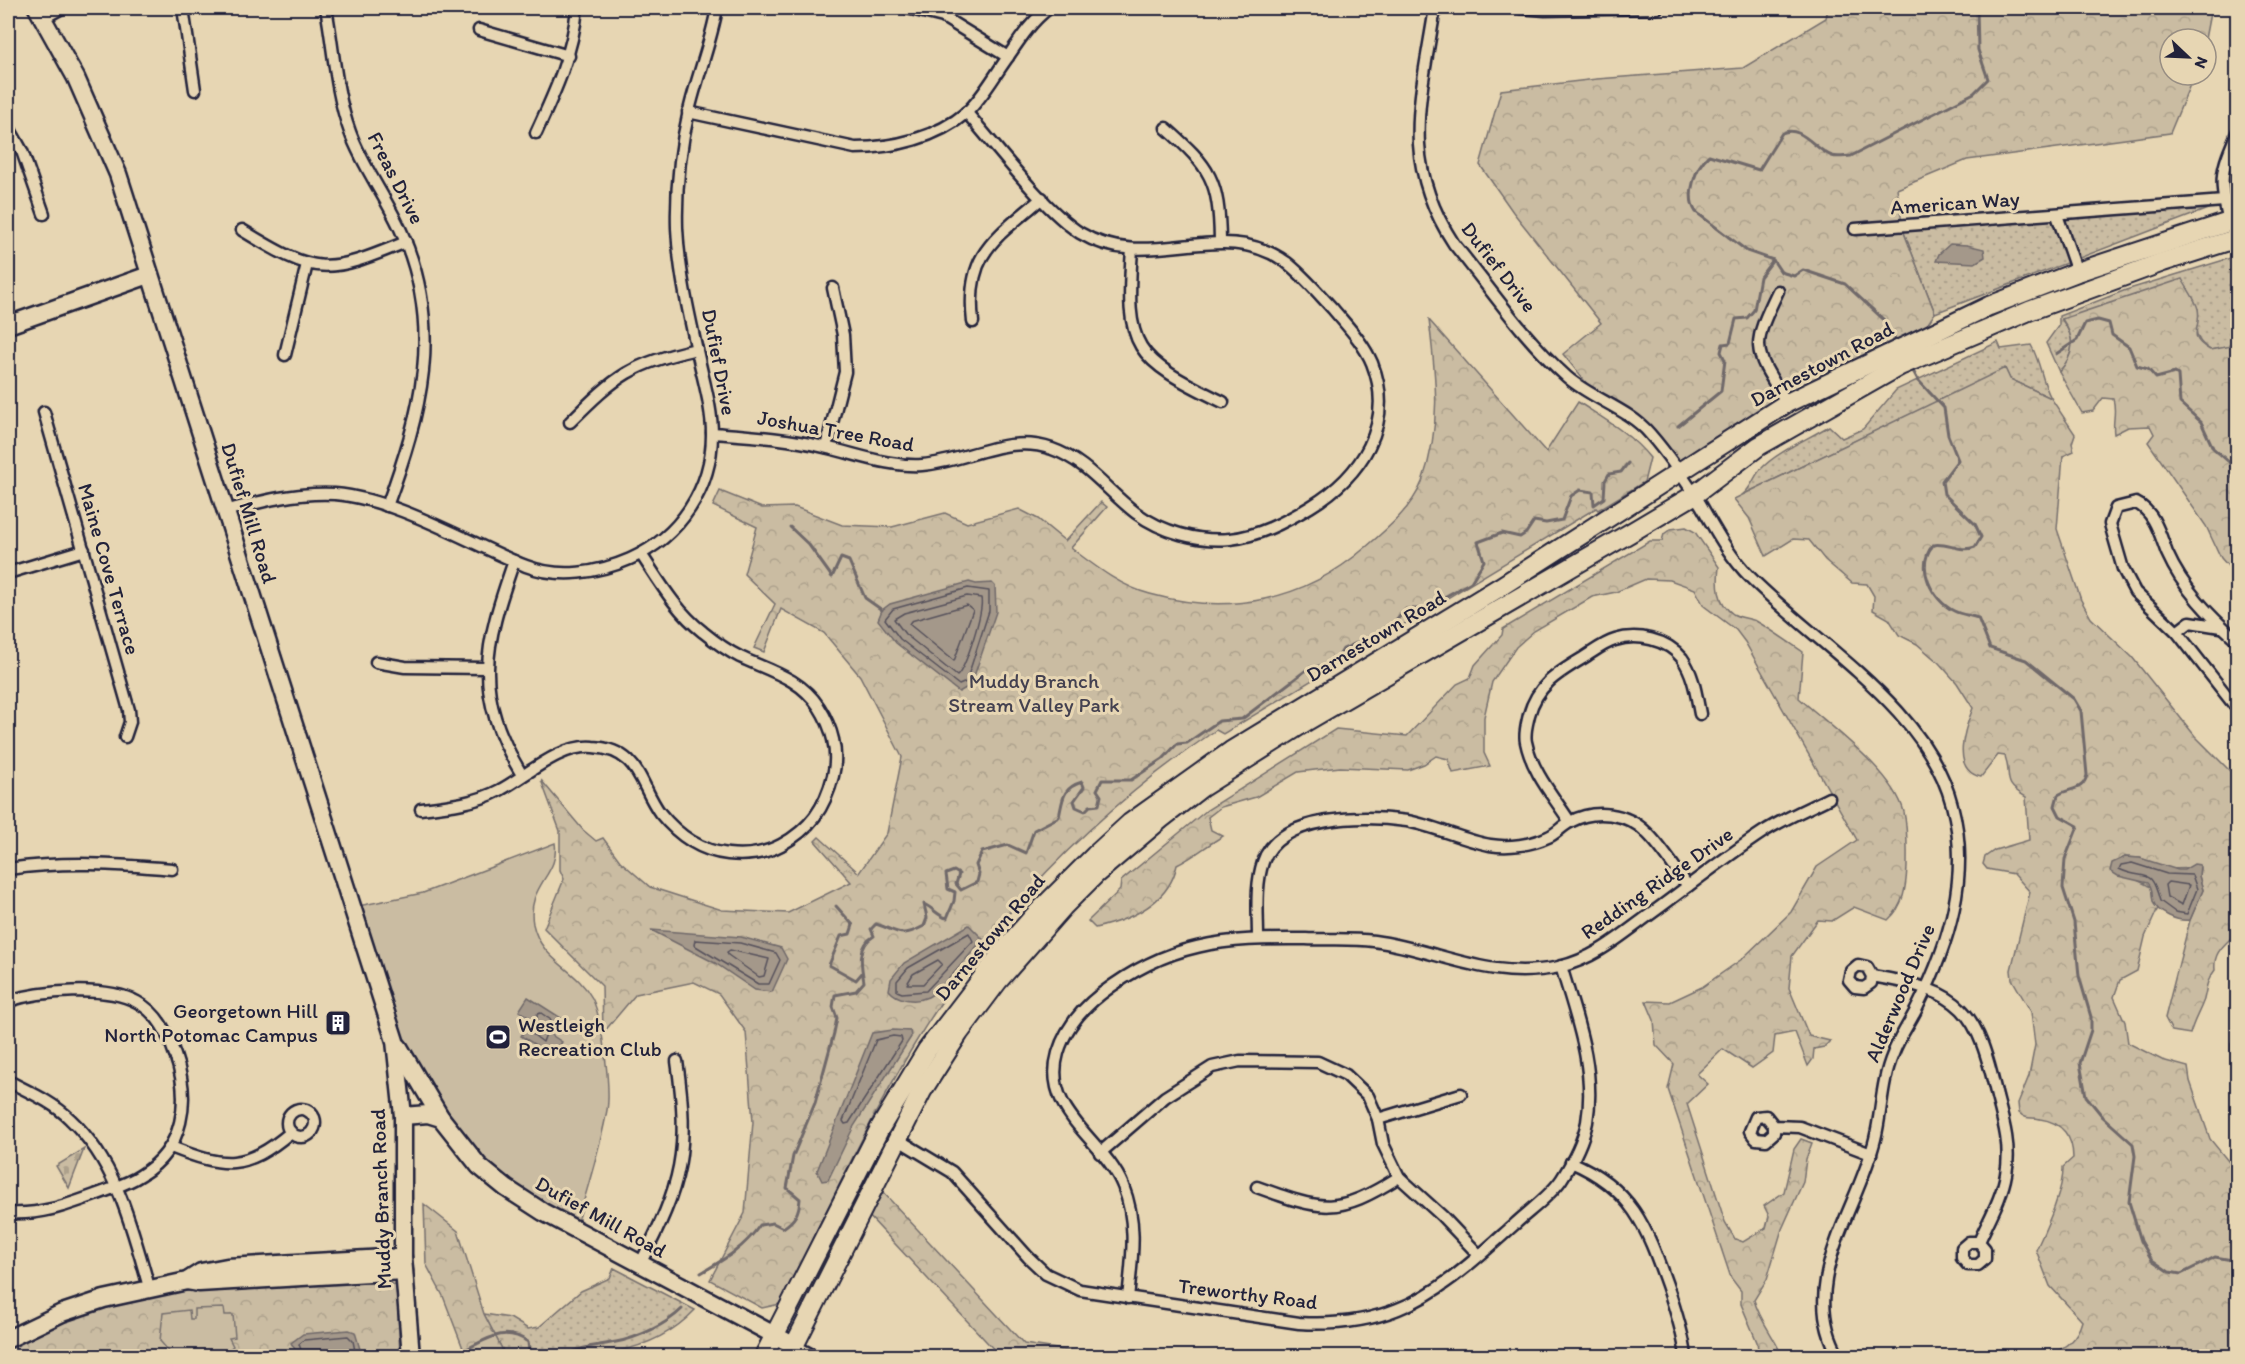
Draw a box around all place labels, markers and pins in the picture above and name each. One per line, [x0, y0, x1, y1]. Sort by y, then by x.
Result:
place label: Georgetown Hill North Potomac Campus [104, 998, 318, 1047]
building icon: Georgetown Hill North Potomac Campus [323, 1008, 353, 1038]
place label: Westleigh Recreation Club [518, 1012, 662, 1061]
sports icon: Westleigh Recreation Club [483, 1022, 513, 1052]

